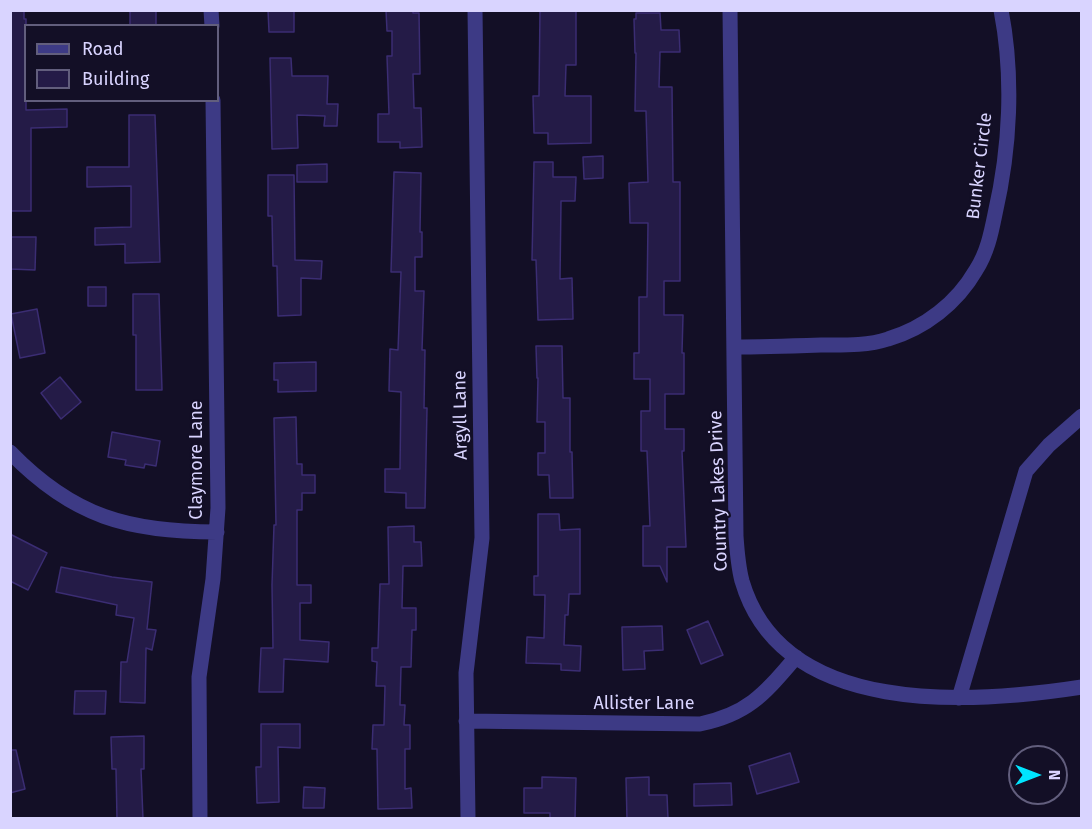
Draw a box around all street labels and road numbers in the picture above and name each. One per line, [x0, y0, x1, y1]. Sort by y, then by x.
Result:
street label: Bunker Circle [963, 111, 997, 221]
street label: Argyll Lane [449, 370, 473, 460]
street label: Claymore Lane [186, 400, 208, 520]
street label: Country Lakes Drive [705, 410, 733, 572]
street label: Allister Lane [593, 693, 695, 715]

